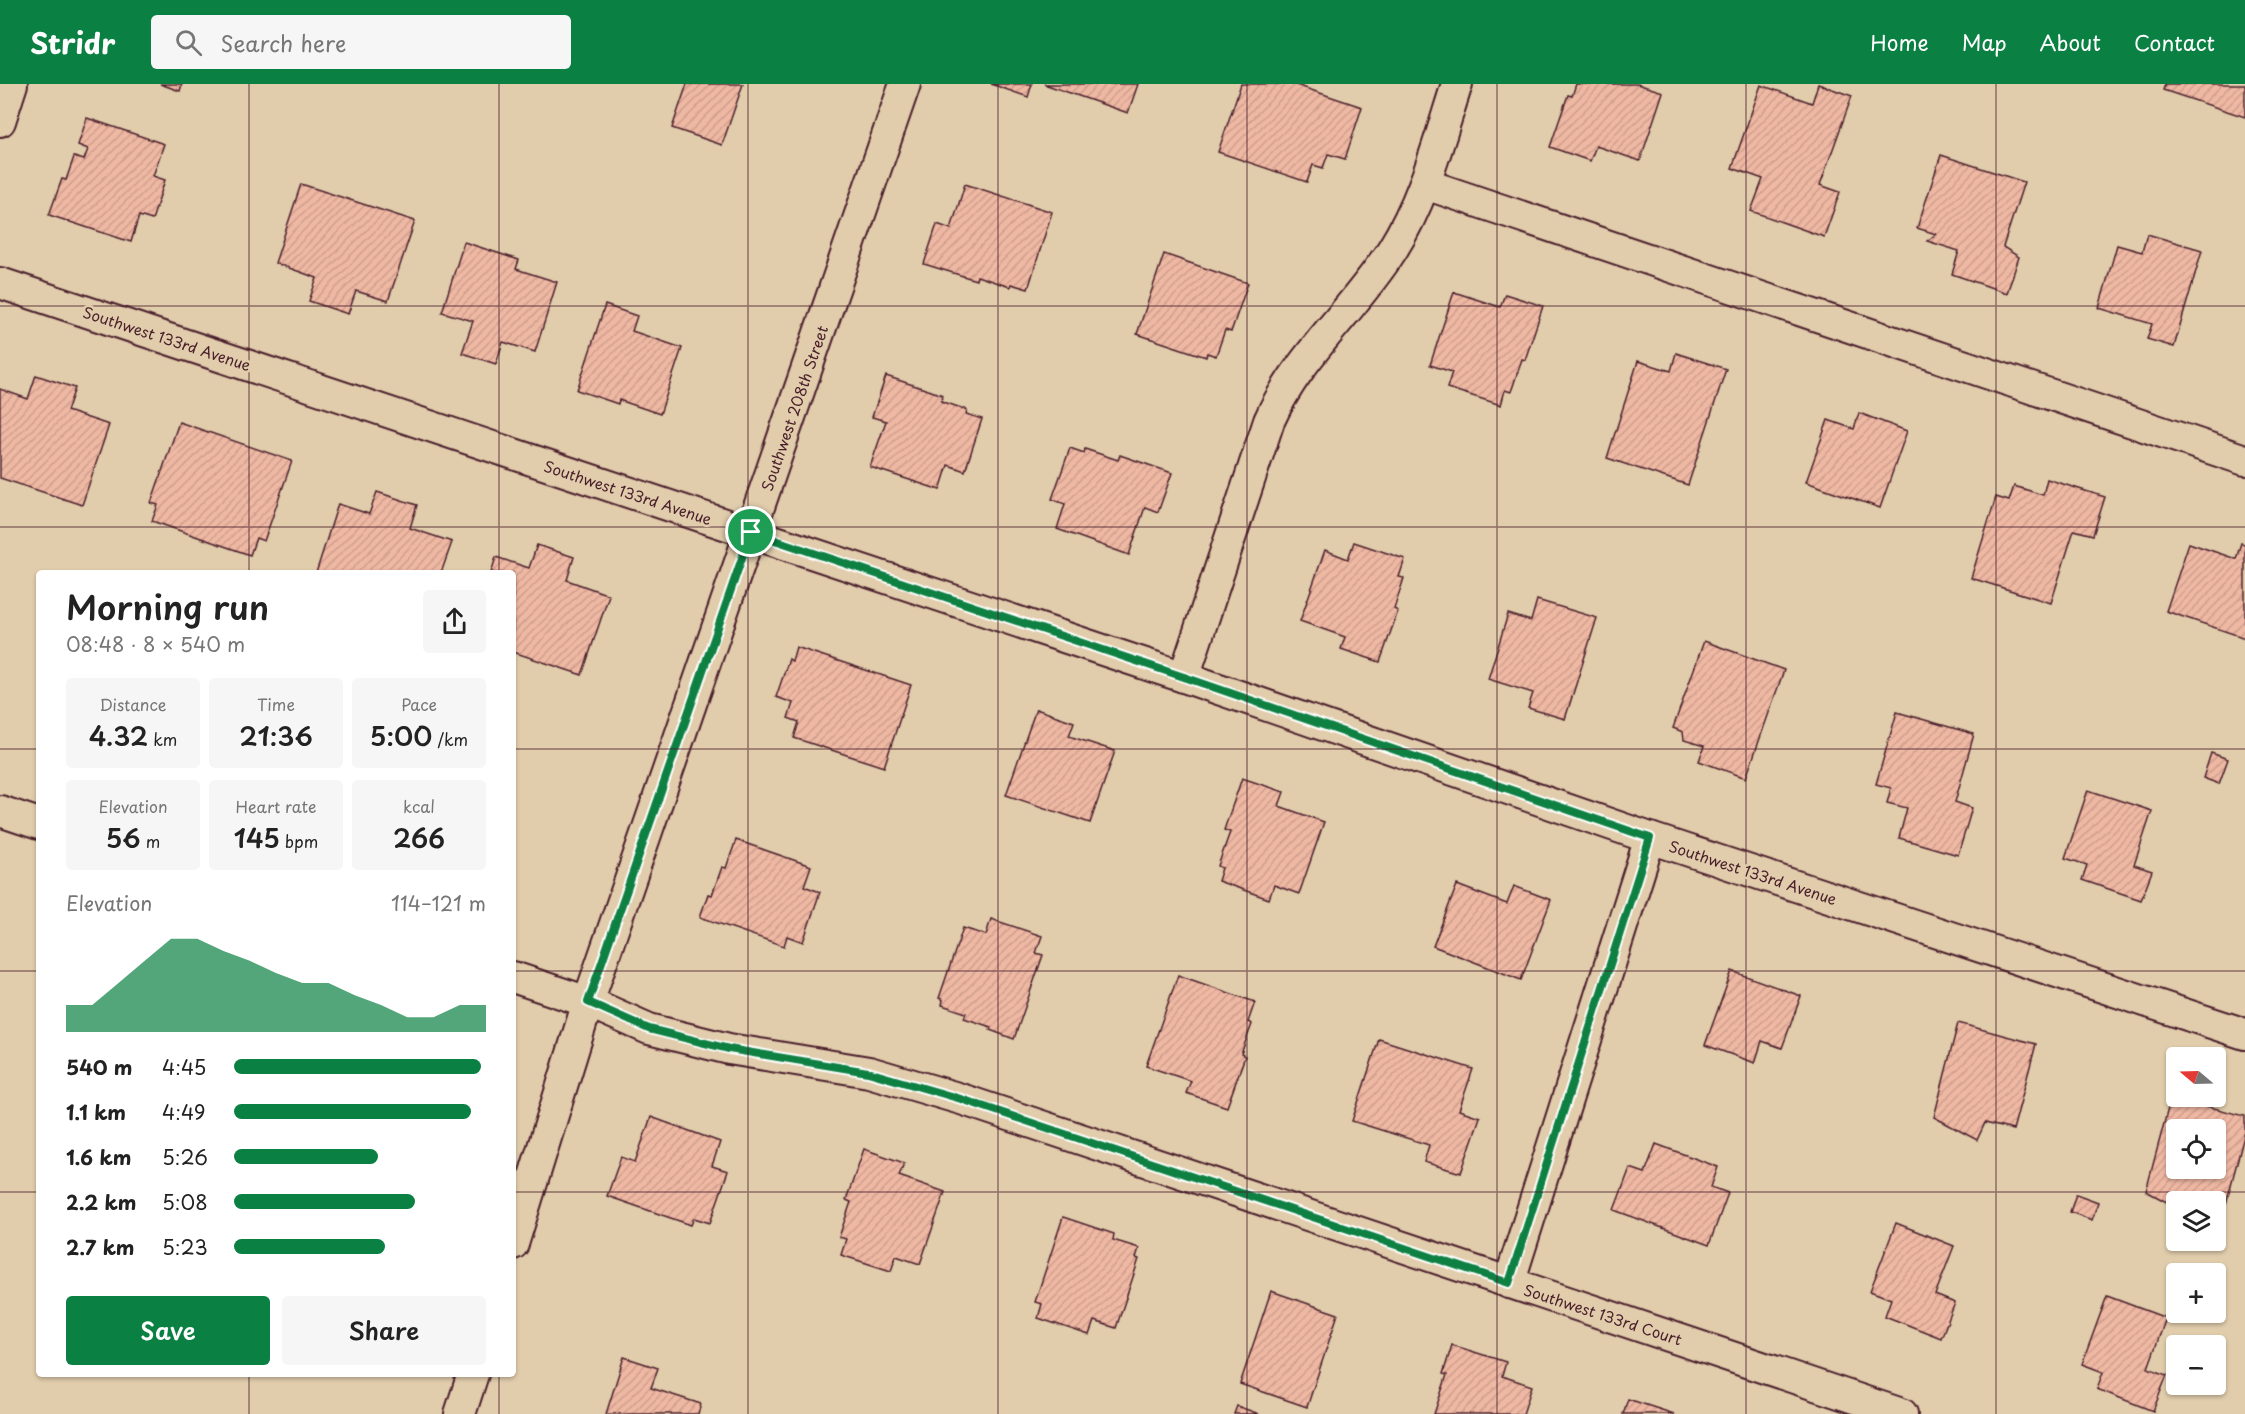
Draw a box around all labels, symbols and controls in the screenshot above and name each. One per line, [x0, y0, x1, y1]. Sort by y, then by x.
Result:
search box [151, 15, 571, 69]
text: Stridr [30, 21, 115, 64]
icon: search [172, 26, 205, 59]
text: Search here [220, 26, 346, 59]
text: Home [1870, 26, 1929, 58]
text: Map [1962, 26, 2007, 58]
text: About [2040, 26, 2101, 58]
text: Contact [2134, 26, 2215, 58]
street label: Southwest 133rd Avenue [80, 300, 254, 376]
street label: Southwest 208th Street [755, 322, 833, 494]
street label: Southwest 133rd Avenue [541, 454, 715, 530]
pin [725, 506, 776, 557]
icon: arrive [734, 515, 767, 548]
text: Morning run [66, 581, 269, 631]
button: share [423, 590, 486, 653]
text: 08:48 · 8 × 540 m [66, 629, 245, 659]
text: Distance [99, 692, 167, 716]
text: Time [257, 692, 295, 716]
text: Pace [401, 692, 437, 716]
text: 4.32 [89, 716, 148, 755]
text: 21:36 [239, 716, 313, 755]
text: 5:00 [370, 716, 432, 755]
text: km [148, 727, 177, 751]
text: /km [432, 727, 468, 751]
text: Elevation [98, 794, 168, 818]
text: Heart rate [236, 794, 316, 818]
text: kcal [403, 794, 435, 818]
text: 56 [106, 818, 141, 857]
text: 145 [234, 818, 280, 857]
text: 266 [393, 818, 445, 857]
text: m [141, 829, 160, 853]
text: bpm [280, 829, 318, 853]
street label: Southwest 133rd Avenue [1666, 834, 1840, 910]
text: Elevation [66, 888, 152, 918]
text: 114–121 m [391, 888, 486, 918]
north arrow [2166, 1047, 2226, 1107]
map controls [2166, 1047, 2226, 1395]
text: 540 m [66, 1052, 132, 1082]
text: 4:45 [162, 1052, 206, 1082]
text: 1.1 km [66, 1097, 126, 1127]
text: 4:49 [162, 1097, 205, 1127]
button: locate [2166, 1119, 2226, 1179]
text: 1.6 km [66, 1142, 131, 1172]
text: 5:26 [162, 1142, 208, 1172]
text: 2.2 km [66, 1187, 136, 1217]
text: 5:08 [162, 1187, 208, 1217]
button: layers [2166, 1191, 2226, 1251]
text: 2.7 km [66, 1232, 134, 1262]
text: 5:23 [162, 1232, 208, 1262]
button: + [2166, 1263, 2226, 1323]
street label: Southwest 133rd Court [1521, 1278, 1685, 1350]
button: Save [66, 1296, 270, 1365]
button: Share [282, 1296, 486, 1365]
button: − [2166, 1335, 2226, 1395]

